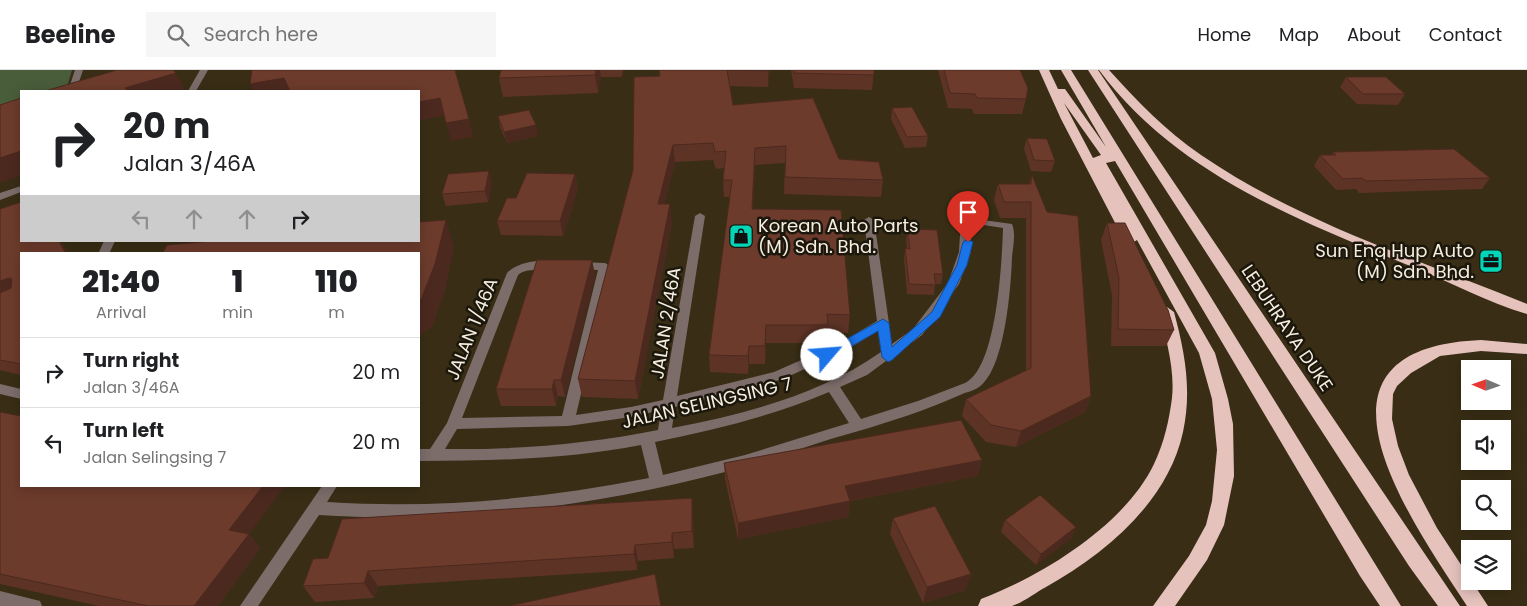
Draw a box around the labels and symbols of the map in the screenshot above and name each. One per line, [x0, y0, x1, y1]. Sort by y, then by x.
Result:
pin [947, 191, 989, 242]
place label: Korean Auto Parts (M) Sdn. Bhd. [758, 213, 918, 259]
shop icon: Korean Auto Parts (M) Sdn. Bhd. [728, 223, 754, 249]
place label: Sun Eng Hup Auto (M) Sdn. Bhd. [1315, 238, 1474, 284]
office icon: Sun Eng Hup Auto (M) Sdn. Bhd. [1478, 248, 1504, 274]
street label: LEBUHRAYA DUKE [1236, 259, 1339, 396]
street label: JALAN 2/46A [644, 265, 687, 381]
street label: JALAN 1/46A [440, 274, 503, 384]
position arrow [800, 328, 852, 380]
north arrow [1461, 360, 1511, 410]
street label: JALAN SELINGSING 7 [619, 371, 795, 434]

